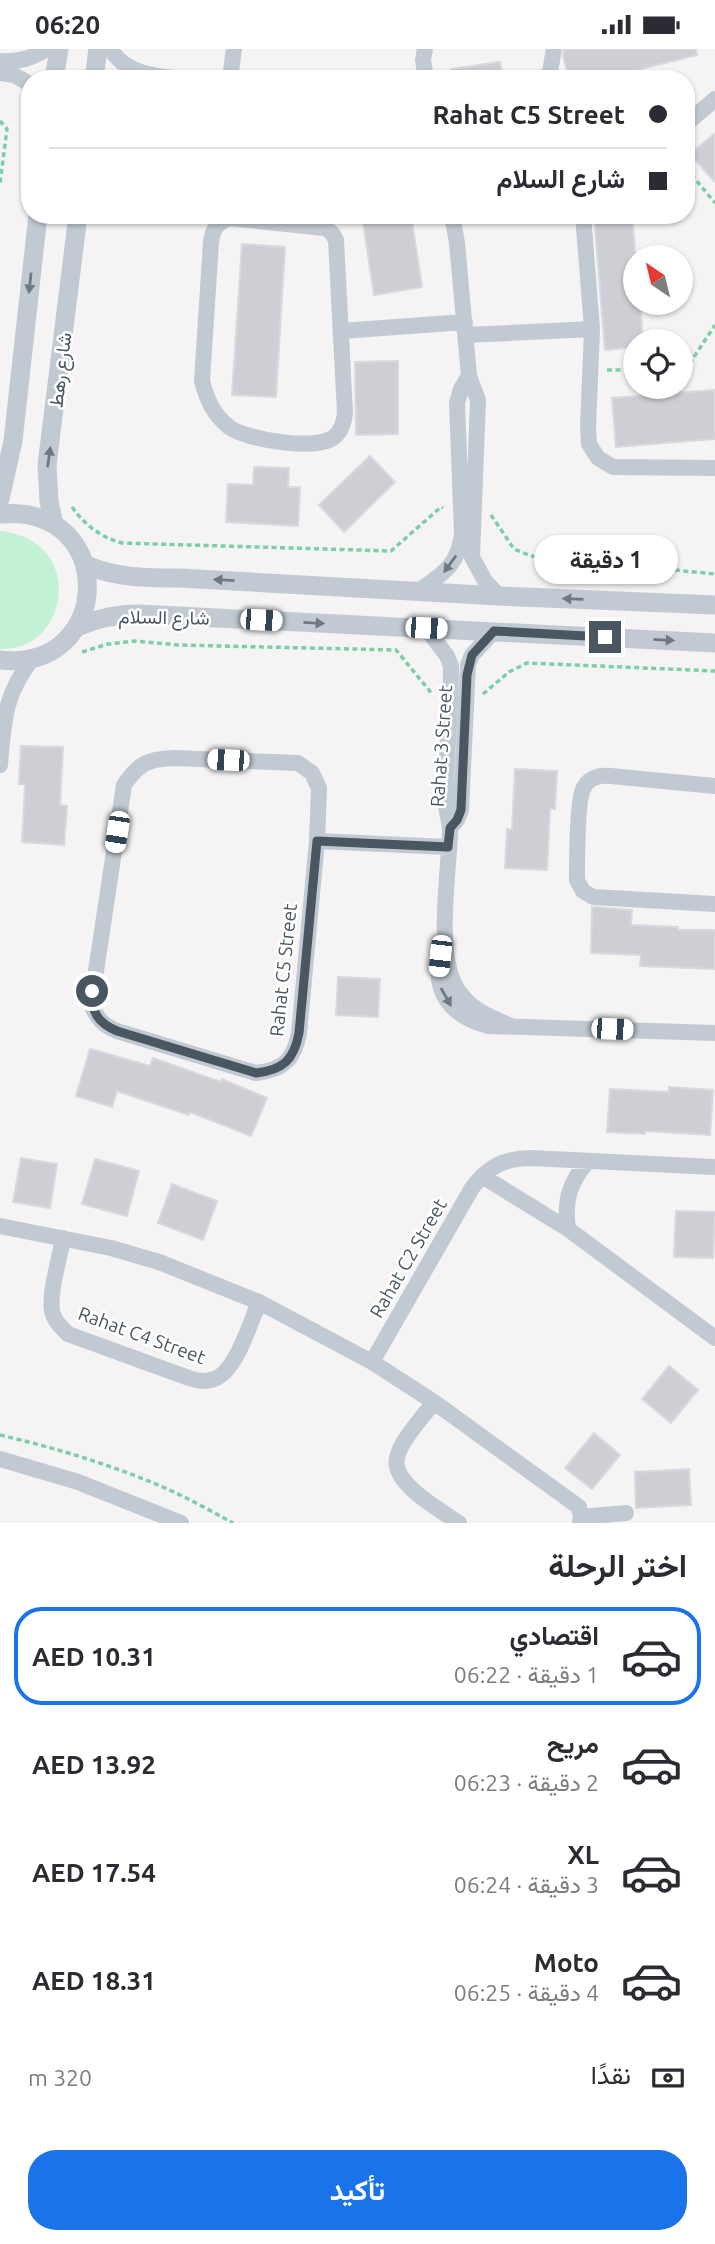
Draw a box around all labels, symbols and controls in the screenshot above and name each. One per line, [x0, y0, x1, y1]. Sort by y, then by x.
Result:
text: 06:20 [35, 10, 100, 39]
text: Rahat C5 Street [433, 100, 625, 129]
text: شارع السلام [496, 164, 625, 193]
north arrow [623, 245, 693, 315]
map controls [623, 245, 693, 399]
one-way arrow [24, 272, 35, 294]
button: locate [623, 329, 693, 399]
street label: شارع رهط [44, 331, 77, 409]
one-way arrow [44, 445, 55, 467]
callout: 1 دقيقة [533, 535, 677, 585]
text: 1 دقيقة [570, 547, 642, 572]
one-way arrow [443, 554, 457, 573]
one-way arrow [213, 575, 235, 586]
one-way arrow [562, 593, 584, 604]
street label: شارع السلام [118, 605, 210, 631]
car [240, 608, 283, 632]
one-way arrow [303, 617, 325, 628]
car [405, 617, 448, 639]
route end [589, 621, 621, 653]
one-way arrow [653, 635, 675, 646]
street label: Rahat 3 Street [426, 684, 456, 808]
car [207, 749, 250, 771]
car [104, 810, 131, 854]
street label: Rahat C5 Street [265, 902, 301, 1038]
car [428, 934, 453, 978]
route start [76, 975, 108, 1007]
one-way arrow [440, 988, 452, 1007]
car [591, 1018, 634, 1040]
street label: Rahat C2 Street [365, 1194, 451, 1321]
street label: Rahat C4 Street [75, 1302, 209, 1368]
text: اختر الرحلة [548, 1547, 687, 1583]
text: اقتصادي [510, 1621, 599, 1650]
icon: car [620, 1625, 683, 1688]
text: AED 10.31 [32, 1642, 156, 1671]
text: 1 دقيقة · 06:22 [454, 1662, 599, 1687]
text: مريح [547, 1729, 599, 1758]
icon: car [620, 1733, 683, 1796]
text: AED 13.92 [32, 1750, 156, 1779]
text: 2 دقيقة · 06:23 [454, 1770, 599, 1795]
text: XL [568, 1840, 599, 1869]
icon: car [620, 1841, 683, 1904]
text: AED 17.54 [32, 1858, 156, 1887]
text: 3 دقيقة · 06:24 [454, 1872, 599, 1897]
text: Moto [534, 1948, 599, 1977]
icon: car [620, 1949, 683, 2012]
text: AED 18.31 [32, 1966, 156, 1995]
text: 4 دقيقة · 06:25 [454, 1980, 599, 2005]
icon: cash [649, 2059, 687, 2097]
text: نقدًا [591, 2060, 631, 2089]
text: 320 m [28, 2065, 92, 2090]
button: تأكيد [28, 2150, 687, 2230]

